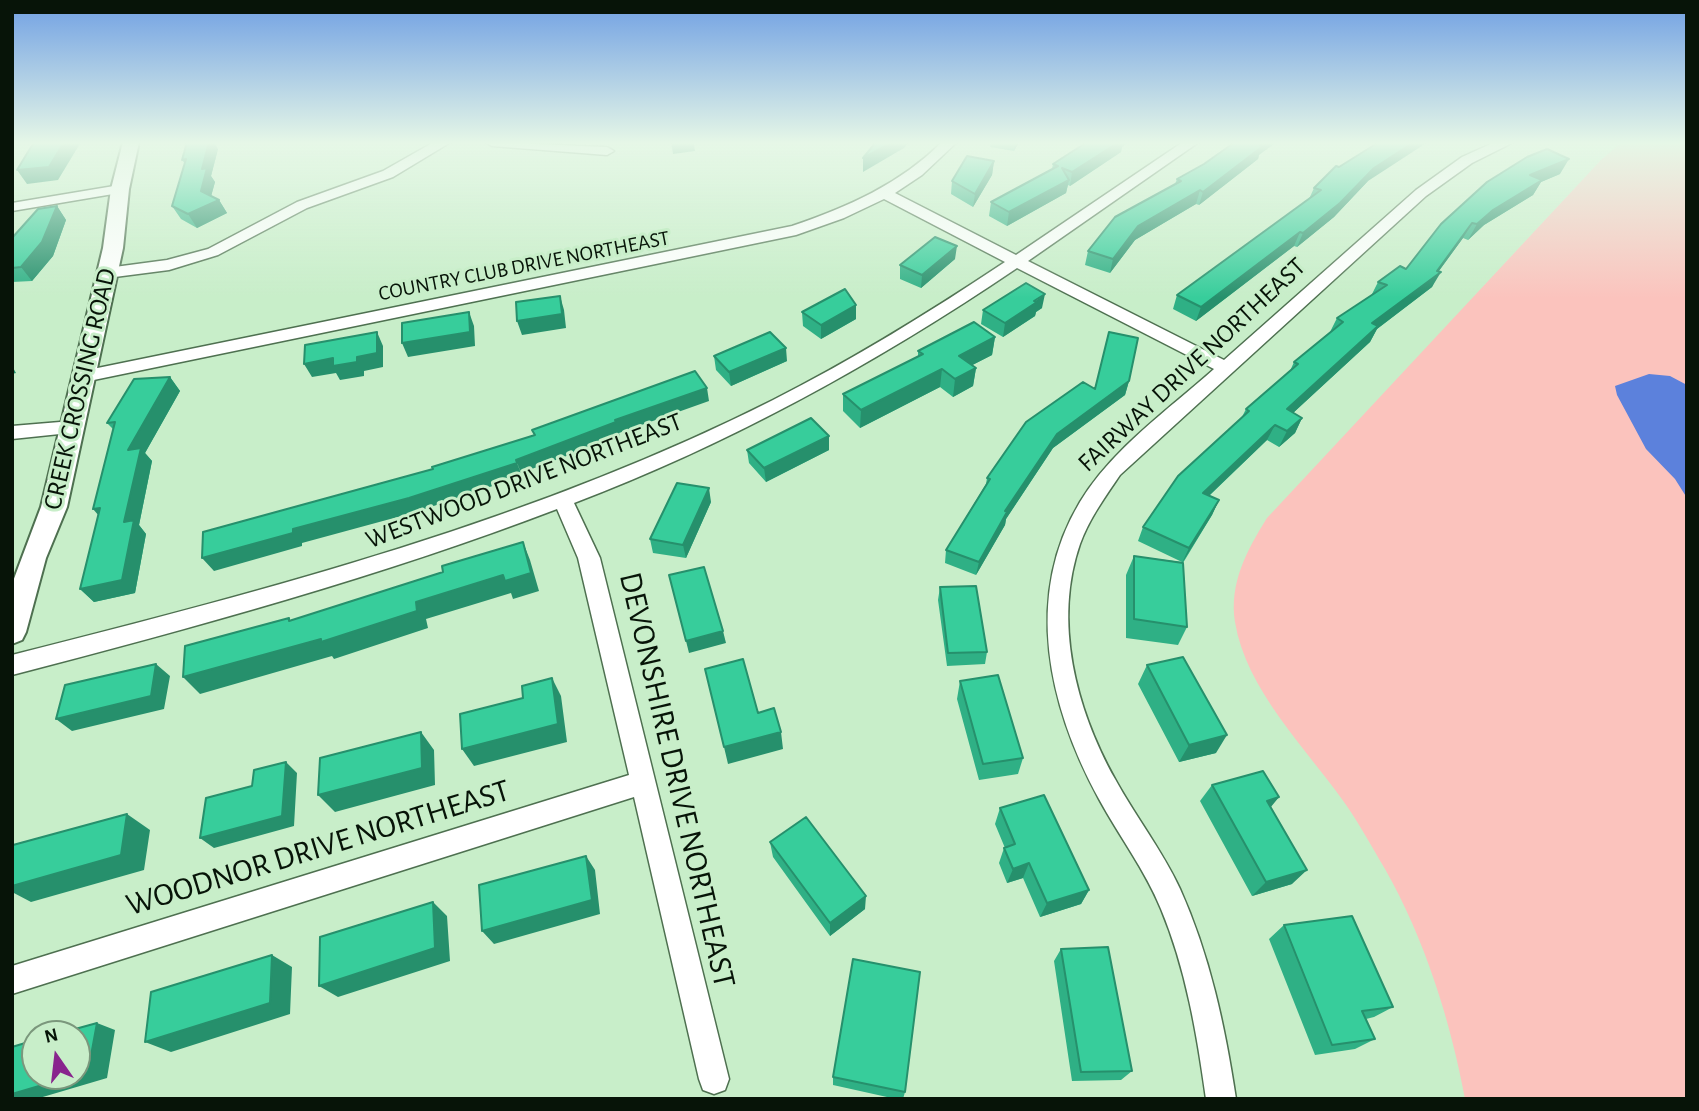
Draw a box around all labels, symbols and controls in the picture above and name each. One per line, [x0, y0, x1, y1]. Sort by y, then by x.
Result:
street label: COUNTRY CLUB DRIVE NORTHEAST [376, 225, 672, 307]
street label: FAIRWAY DRIVE NORTHEAST [1072, 251, 1312, 479]
street label: CREEK CROSSING ROAD [37, 265, 123, 513]
street label: WESTWOOD DRIVE NORTHEAST [361, 406, 687, 556]
street label: DEVONSHIRE DRIVE NORTHEAST [610, 569, 744, 991]
street label: WOODNOR DRIVE NORTHEAST [121, 771, 515, 925]
north arrow [21, 1020, 91, 1090]
text: N [43, 1025, 60, 1047]

